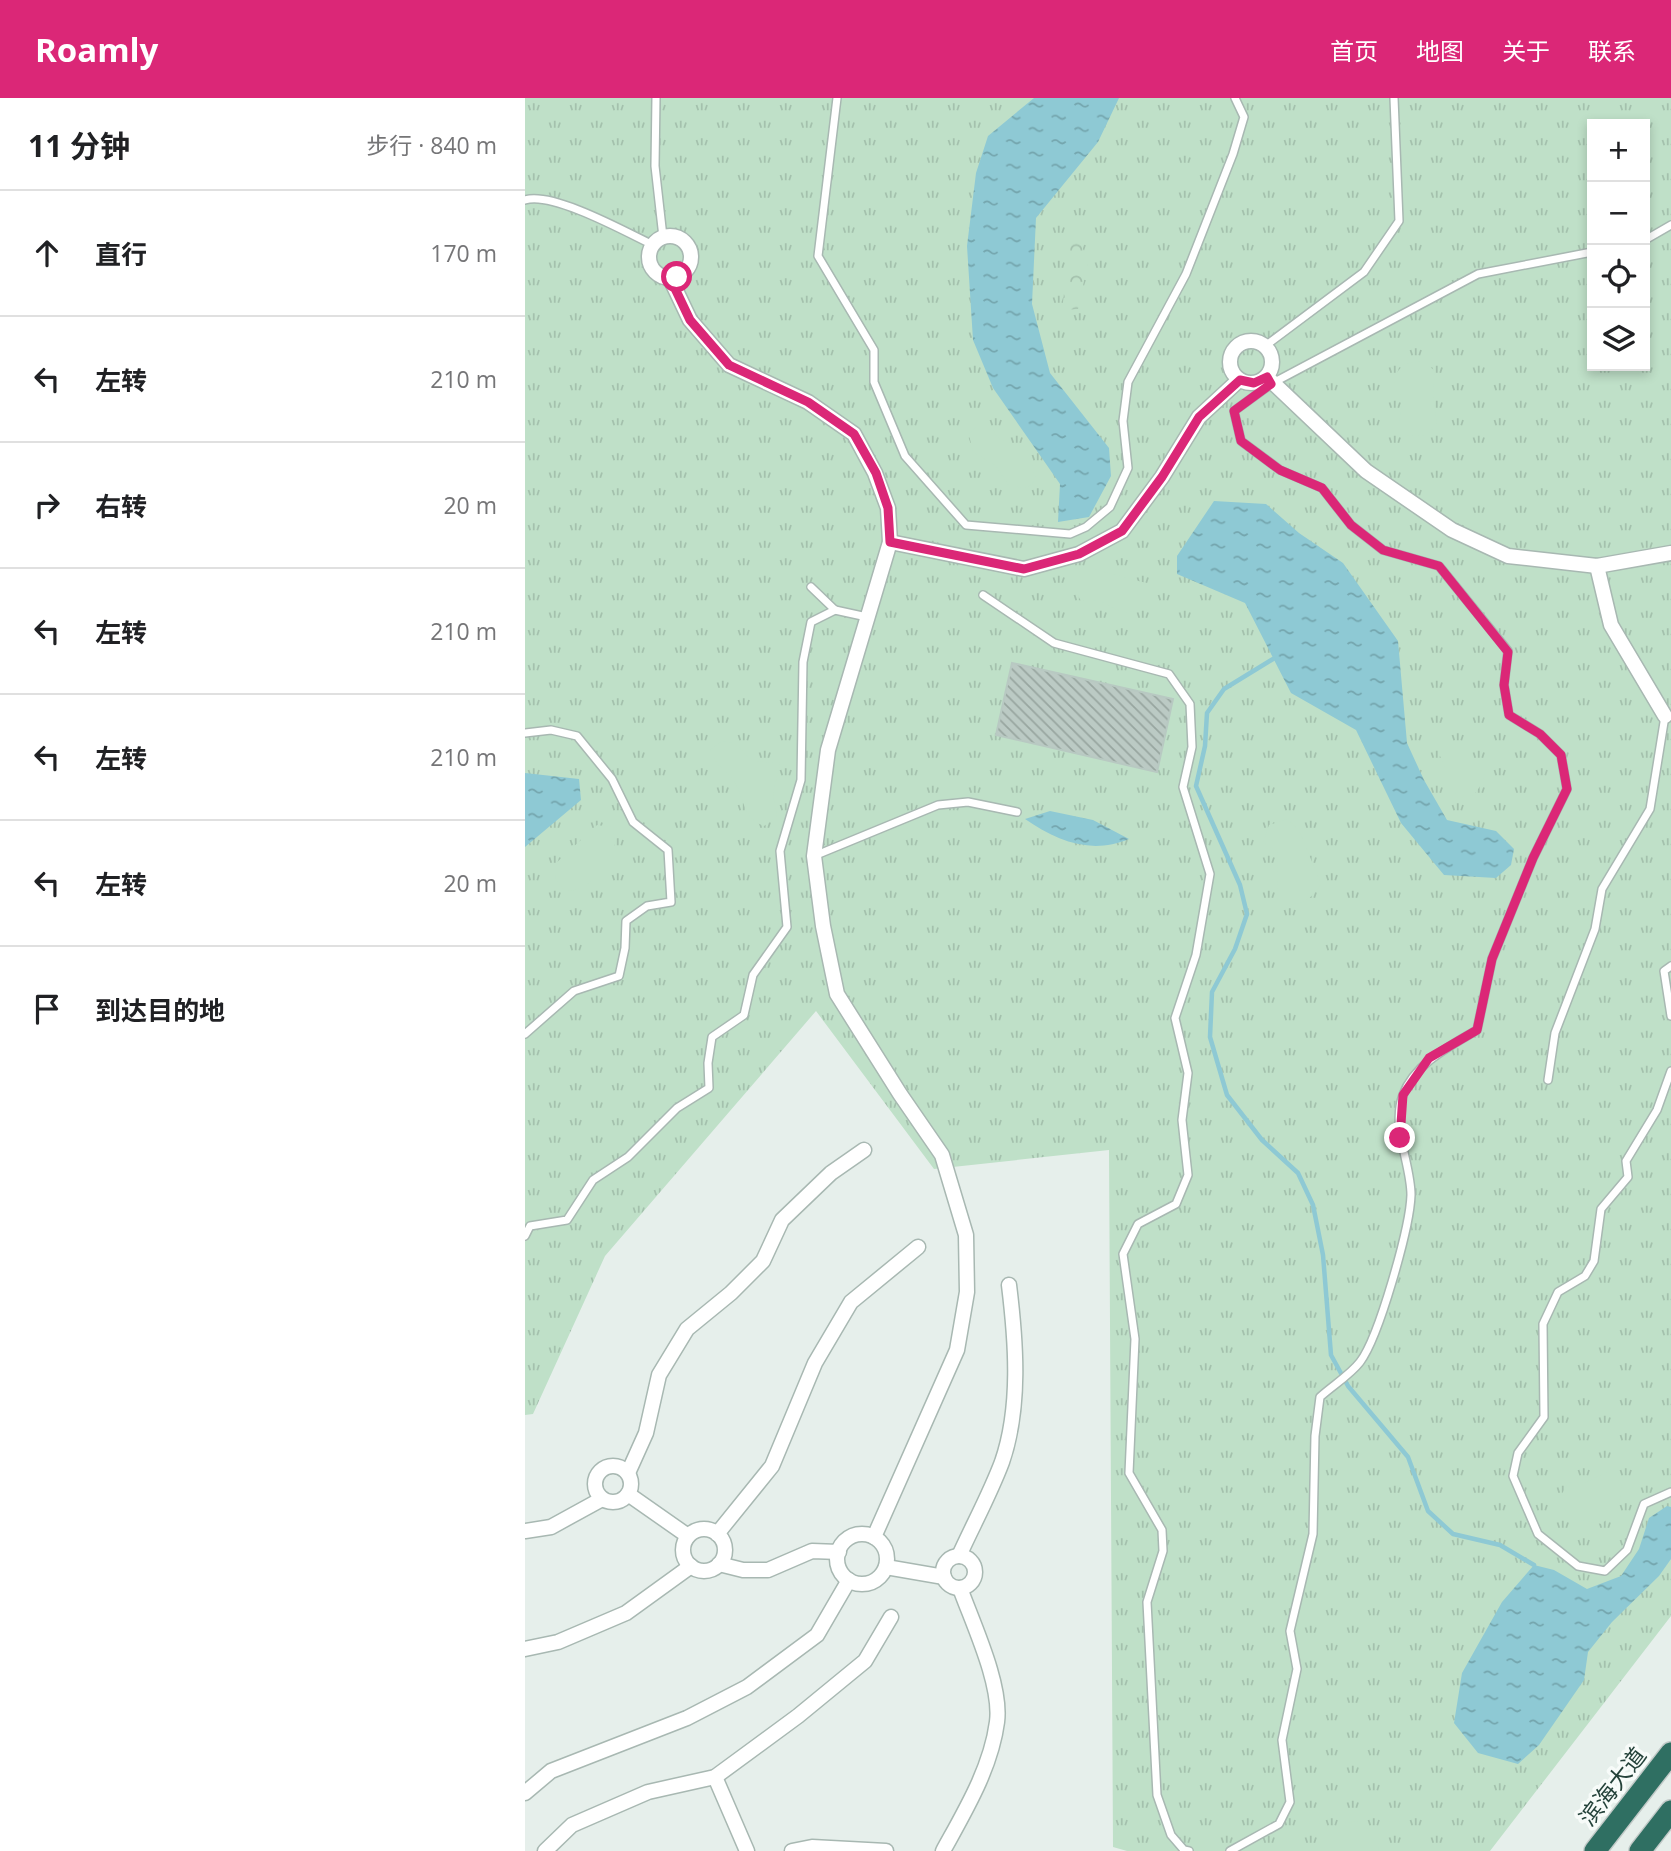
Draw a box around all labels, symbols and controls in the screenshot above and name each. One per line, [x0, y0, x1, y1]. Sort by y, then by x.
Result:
text: Roamly [35, 27, 158, 72]
text: 首页 [1330, 34, 1378, 67]
text: 地图 [1416, 34, 1464, 67]
text: 关于 [1502, 34, 1550, 67]
text: 联系 [1588, 34, 1636, 67]
map controls [1587, 119, 1650, 371]
button: + [1587, 119, 1650, 182]
text: 11 分钟 [28, 125, 130, 166]
text: 步行 · 840 m [366, 129, 497, 161]
button: − [1587, 182, 1650, 245]
icon: ahead [28, 234, 66, 272]
text: 直行 [95, 236, 147, 272]
text: 170 m [430, 237, 497, 269]
button: locate [1587, 245, 1650, 308]
route start [661, 261, 692, 292]
button: layers [1587, 308, 1650, 371]
icon: left [28, 360, 66, 398]
text: 左转 [95, 362, 147, 398]
text: 210 m [430, 363, 497, 395]
icon: right [28, 486, 66, 524]
text: 右转 [95, 488, 147, 524]
text: 20 m [443, 489, 497, 521]
icon: left [28, 612, 66, 650]
text: 左转 [95, 614, 147, 650]
text: 210 m [430, 615, 497, 647]
icon: left [28, 738, 66, 776]
text: 左转 [95, 740, 147, 776]
text: 210 m [430, 741, 497, 773]
icon: left [28, 864, 66, 902]
text: 左转 [95, 866, 147, 902]
text: 20 m [443, 867, 497, 899]
icon: arrive [28, 990, 66, 1028]
text: 到达目的地 [95, 992, 225, 1028]
route end [1384, 1122, 1415, 1153]
street label: 滨海大道 [1571, 1740, 1653, 1832]

